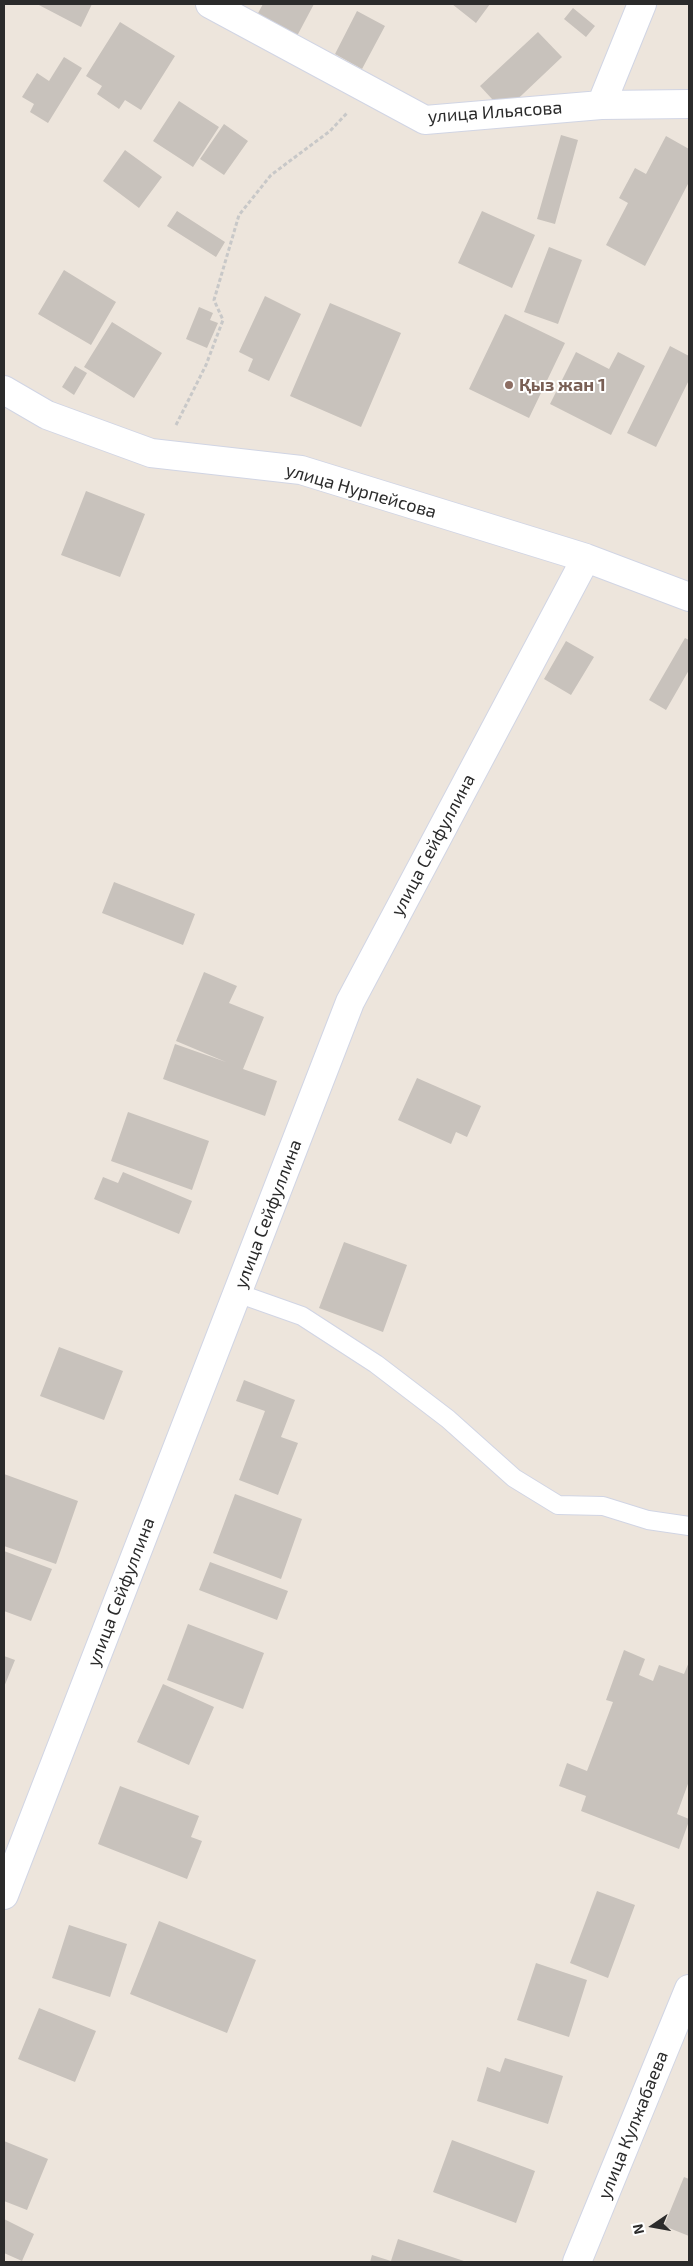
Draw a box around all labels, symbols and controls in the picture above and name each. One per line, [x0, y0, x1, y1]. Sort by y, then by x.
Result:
street label: улица Ильясова [427, 97, 563, 127]
place label: Қыз жан 1 [519, 374, 606, 396]
marker: Қыз жан 1 [503, 379, 515, 391]
street label: улица Нурпейсова [283, 459, 439, 523]
street label: улица Сейфуллина [386, 770, 480, 920]
street label: улица Сейфуллина [230, 1137, 306, 1291]
street label: улица Сейфуллина [83, 1515, 159, 1669]
street label: улица Кулжабаева [593, 2048, 673, 2202]
north arrow [628, 2201, 678, 2251]
text: N [628, 2223, 647, 2236]

